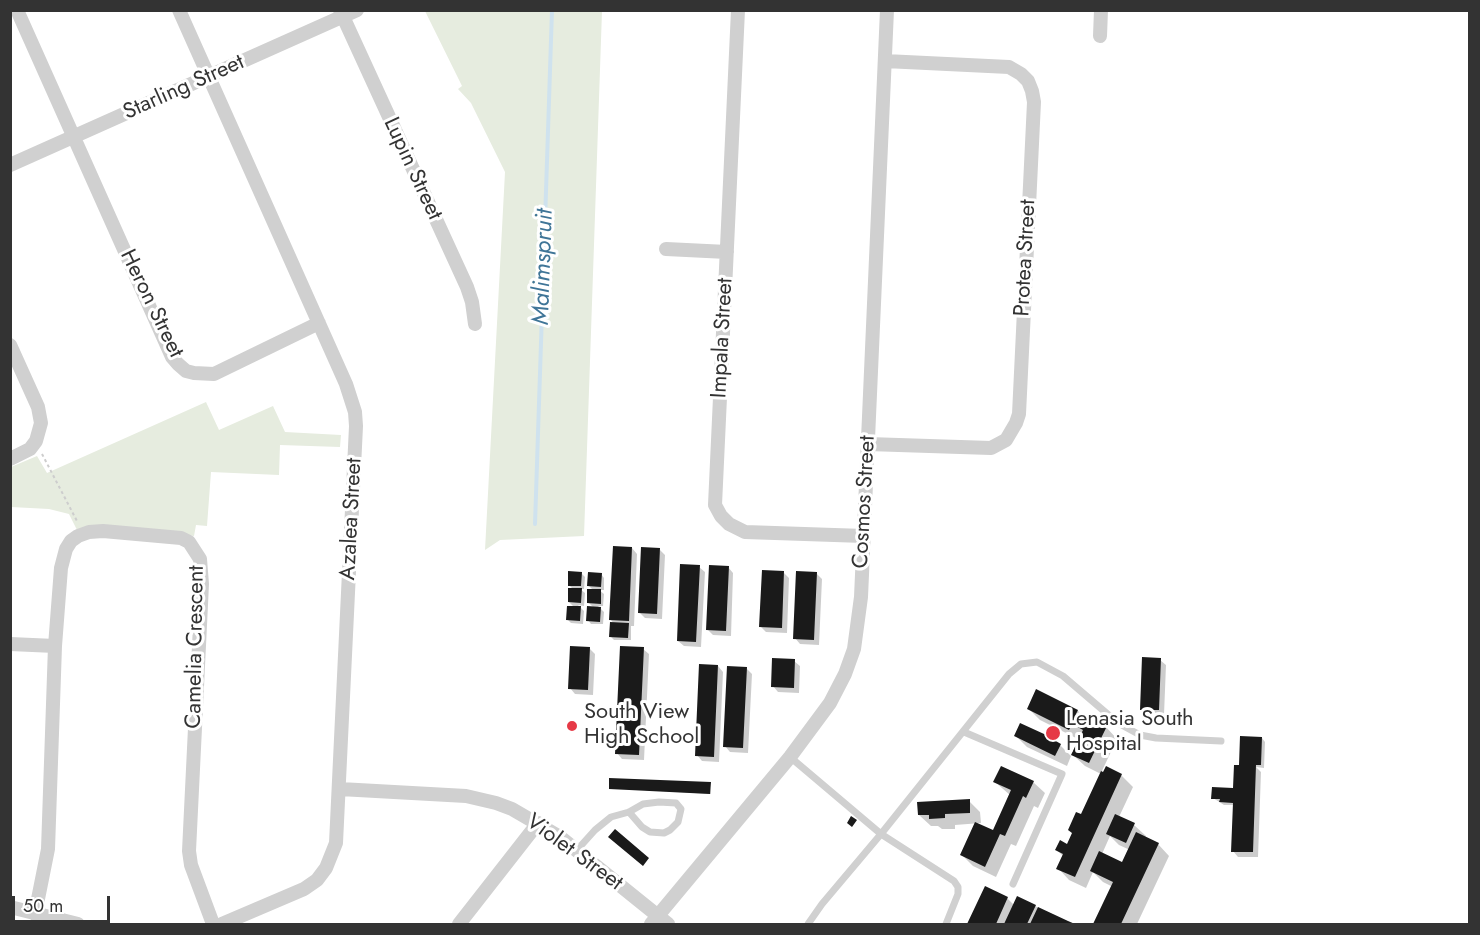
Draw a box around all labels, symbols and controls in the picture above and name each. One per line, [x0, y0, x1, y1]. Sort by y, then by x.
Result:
street label: Starling Street [120, 50, 248, 126]
street label: Lupin Street [377, 114, 447, 224]
street label: Protea Street [1010, 199, 1042, 317]
water label: Malimspruit [528, 208, 560, 326]
street label: Heron Street [114, 246, 188, 362]
street label: Impala Street [707, 277, 739, 399]
street label: Cosmos Street [848, 435, 882, 569]
street label: Azalea Street [336, 457, 368, 581]
street label: Camelia Crescent [181, 565, 211, 729]
place label: South View High School [584, 700, 699, 752]
place label: Lenasia South Hospital [1066, 707, 1194, 758]
marker: South View High School [565, 719, 579, 733]
marker: Lenasia South Hospital [1044, 724, 1062, 742]
street label: Violet Street [521, 809, 627, 897]
scale bar [15, 884, 112, 922]
text: 50 m [23, 893, 63, 919]

